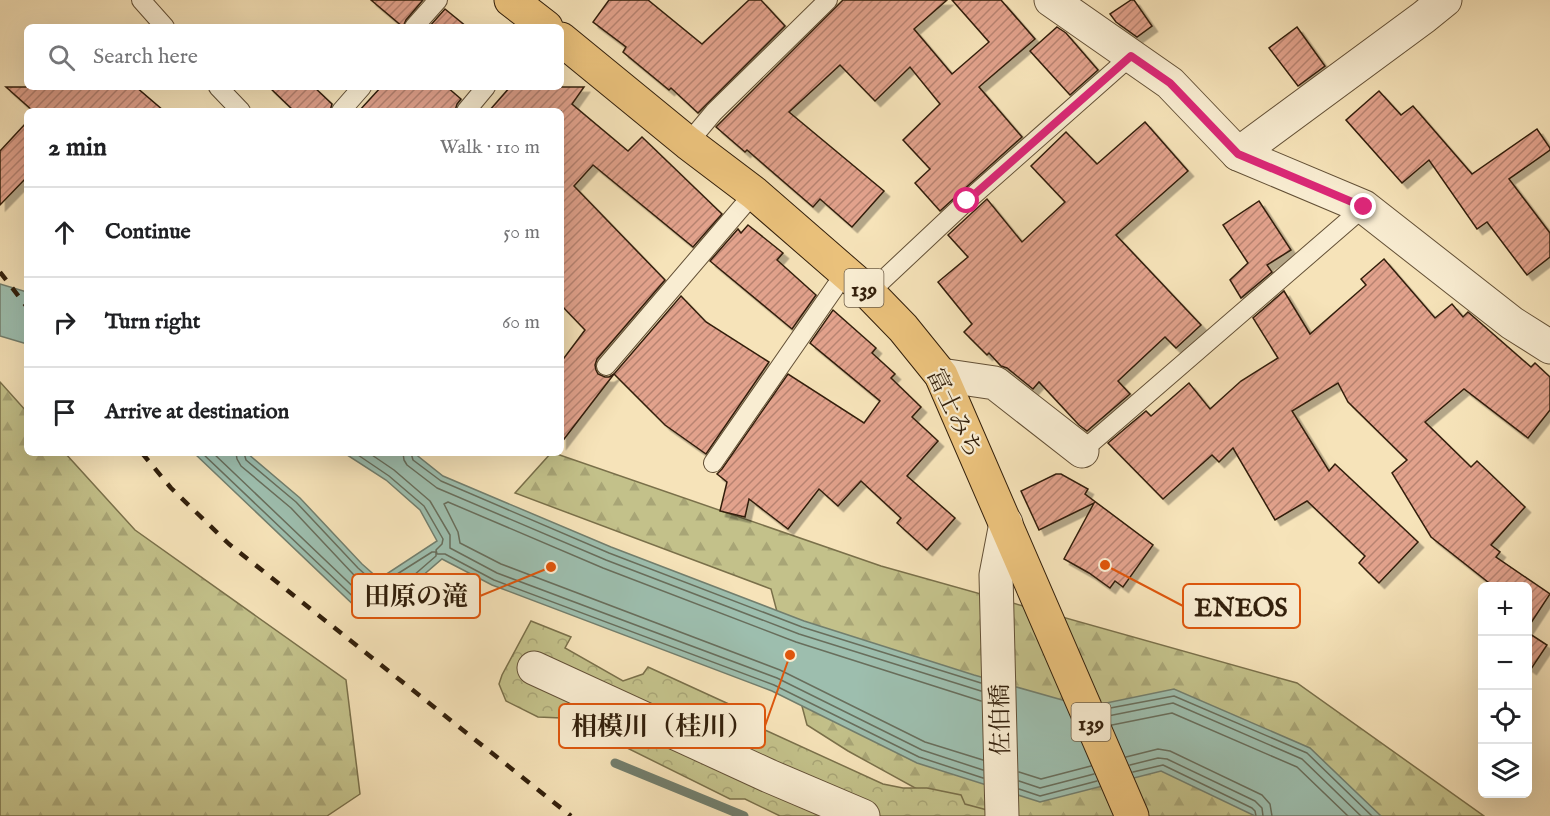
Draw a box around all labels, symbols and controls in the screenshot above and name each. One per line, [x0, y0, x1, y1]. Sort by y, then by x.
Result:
search box [24, 24, 564, 90]
icon: search [45, 41, 78, 74]
text: Search here [93, 43, 198, 71]
text: 2 min [48, 131, 107, 164]
text: Walk · 110 m [440, 135, 540, 160]
route start [953, 187, 979, 213]
route end [1350, 193, 1376, 219]
icon: ahead [48, 216, 81, 249]
text: Continue [105, 218, 191, 246]
text: 50 m [503, 220, 540, 245]
road number: 139 [844, 269, 884, 307]
icon: right [48, 306, 81, 339]
text: Turn right [105, 308, 200, 336]
text: 60 m [502, 310, 540, 335]
street label: 富士みち [919, 364, 989, 464]
icon: arrive [48, 396, 81, 429]
text: Arrive at destination [105, 398, 289, 426]
callout: 田原の滝 [352, 574, 480, 618]
text: 田原の滝 [364, 581, 468, 614]
map controls [1478, 582, 1532, 798]
button: + [1478, 582, 1532, 636]
callout: ENEOS [1183, 584, 1300, 628]
text: ENEOS [1194, 592, 1288, 625]
button: − [1478, 636, 1532, 690]
street label: 佐伯橋 [985, 684, 1018, 756]
button: locate [1478, 690, 1532, 744]
road number: 139 [1072, 703, 1110, 741]
callout: 相模川（桂川） [559, 704, 765, 748]
text: 相模川（桂川） [571, 711, 753, 744]
button: layers [1478, 744, 1532, 798]

